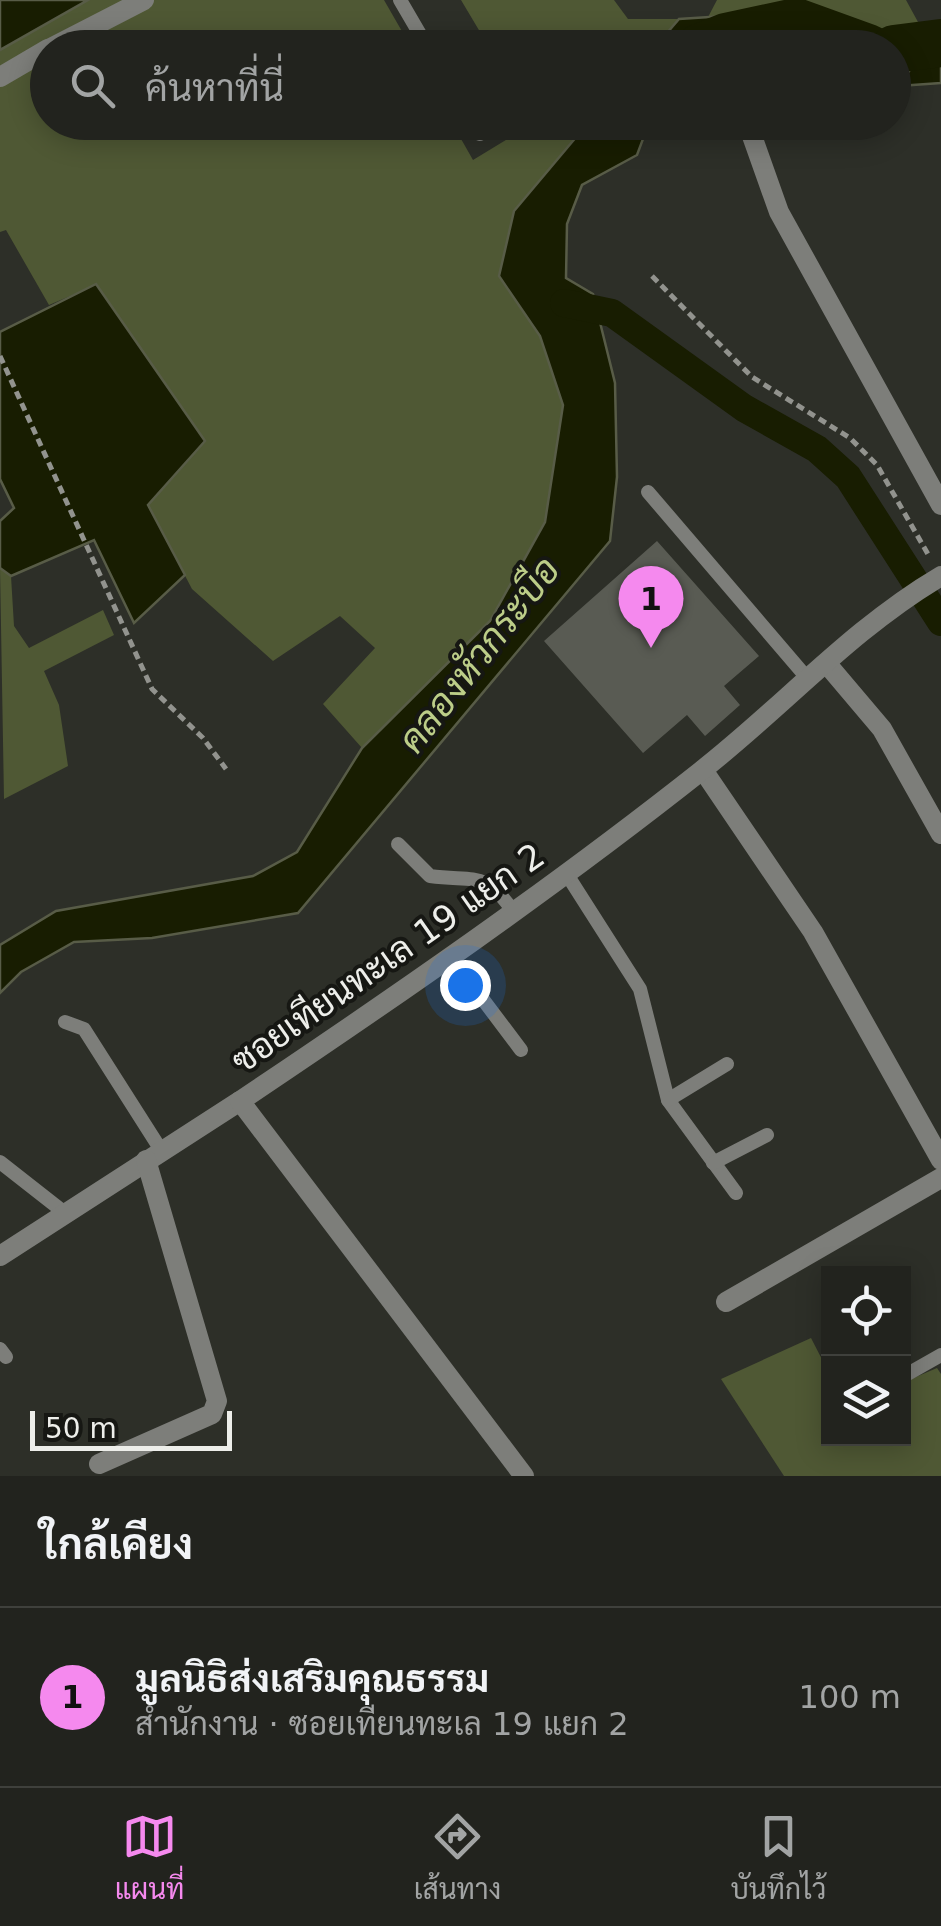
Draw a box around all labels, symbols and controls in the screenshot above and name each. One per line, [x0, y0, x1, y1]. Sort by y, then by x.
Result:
search box [30, 30, 911, 140]
icon: search [65, 58, 120, 113]
text: ค้นหาที่นี่ [145, 66, 284, 110]
water label: คลองหัวกระบือ [388, 548, 569, 761]
pin: 1 [618, 566, 684, 648]
street label: ซอยเทียนทะเล 19 แยก 2 [223, 833, 552, 1081]
your location [440, 960, 491, 1011]
map controls [821, 1266, 911, 1446]
button: locate [821, 1266, 911, 1356]
button: layers [821, 1356, 911, 1446]
scale bar [30, 1406, 232, 1450]
text: 50 m [45, 1412, 117, 1445]
text: ใกล้เคียง [40, 1520, 193, 1569]
text: มูลนิธิส่งเสริมคุณธรรม [135, 1657, 489, 1701]
text: 1 [61, 1678, 84, 1716]
text: 100 m [799, 1678, 901, 1716]
text: สำนักงาน · ซอยเทียนทะเล 19 แยก 2 [135, 1705, 629, 1743]
tab: แผนที่ [115, 1809, 185, 1906]
tab: เส้นทาง [414, 1809, 501, 1906]
tab: บันทึกไว้ [731, 1809, 826, 1906]

